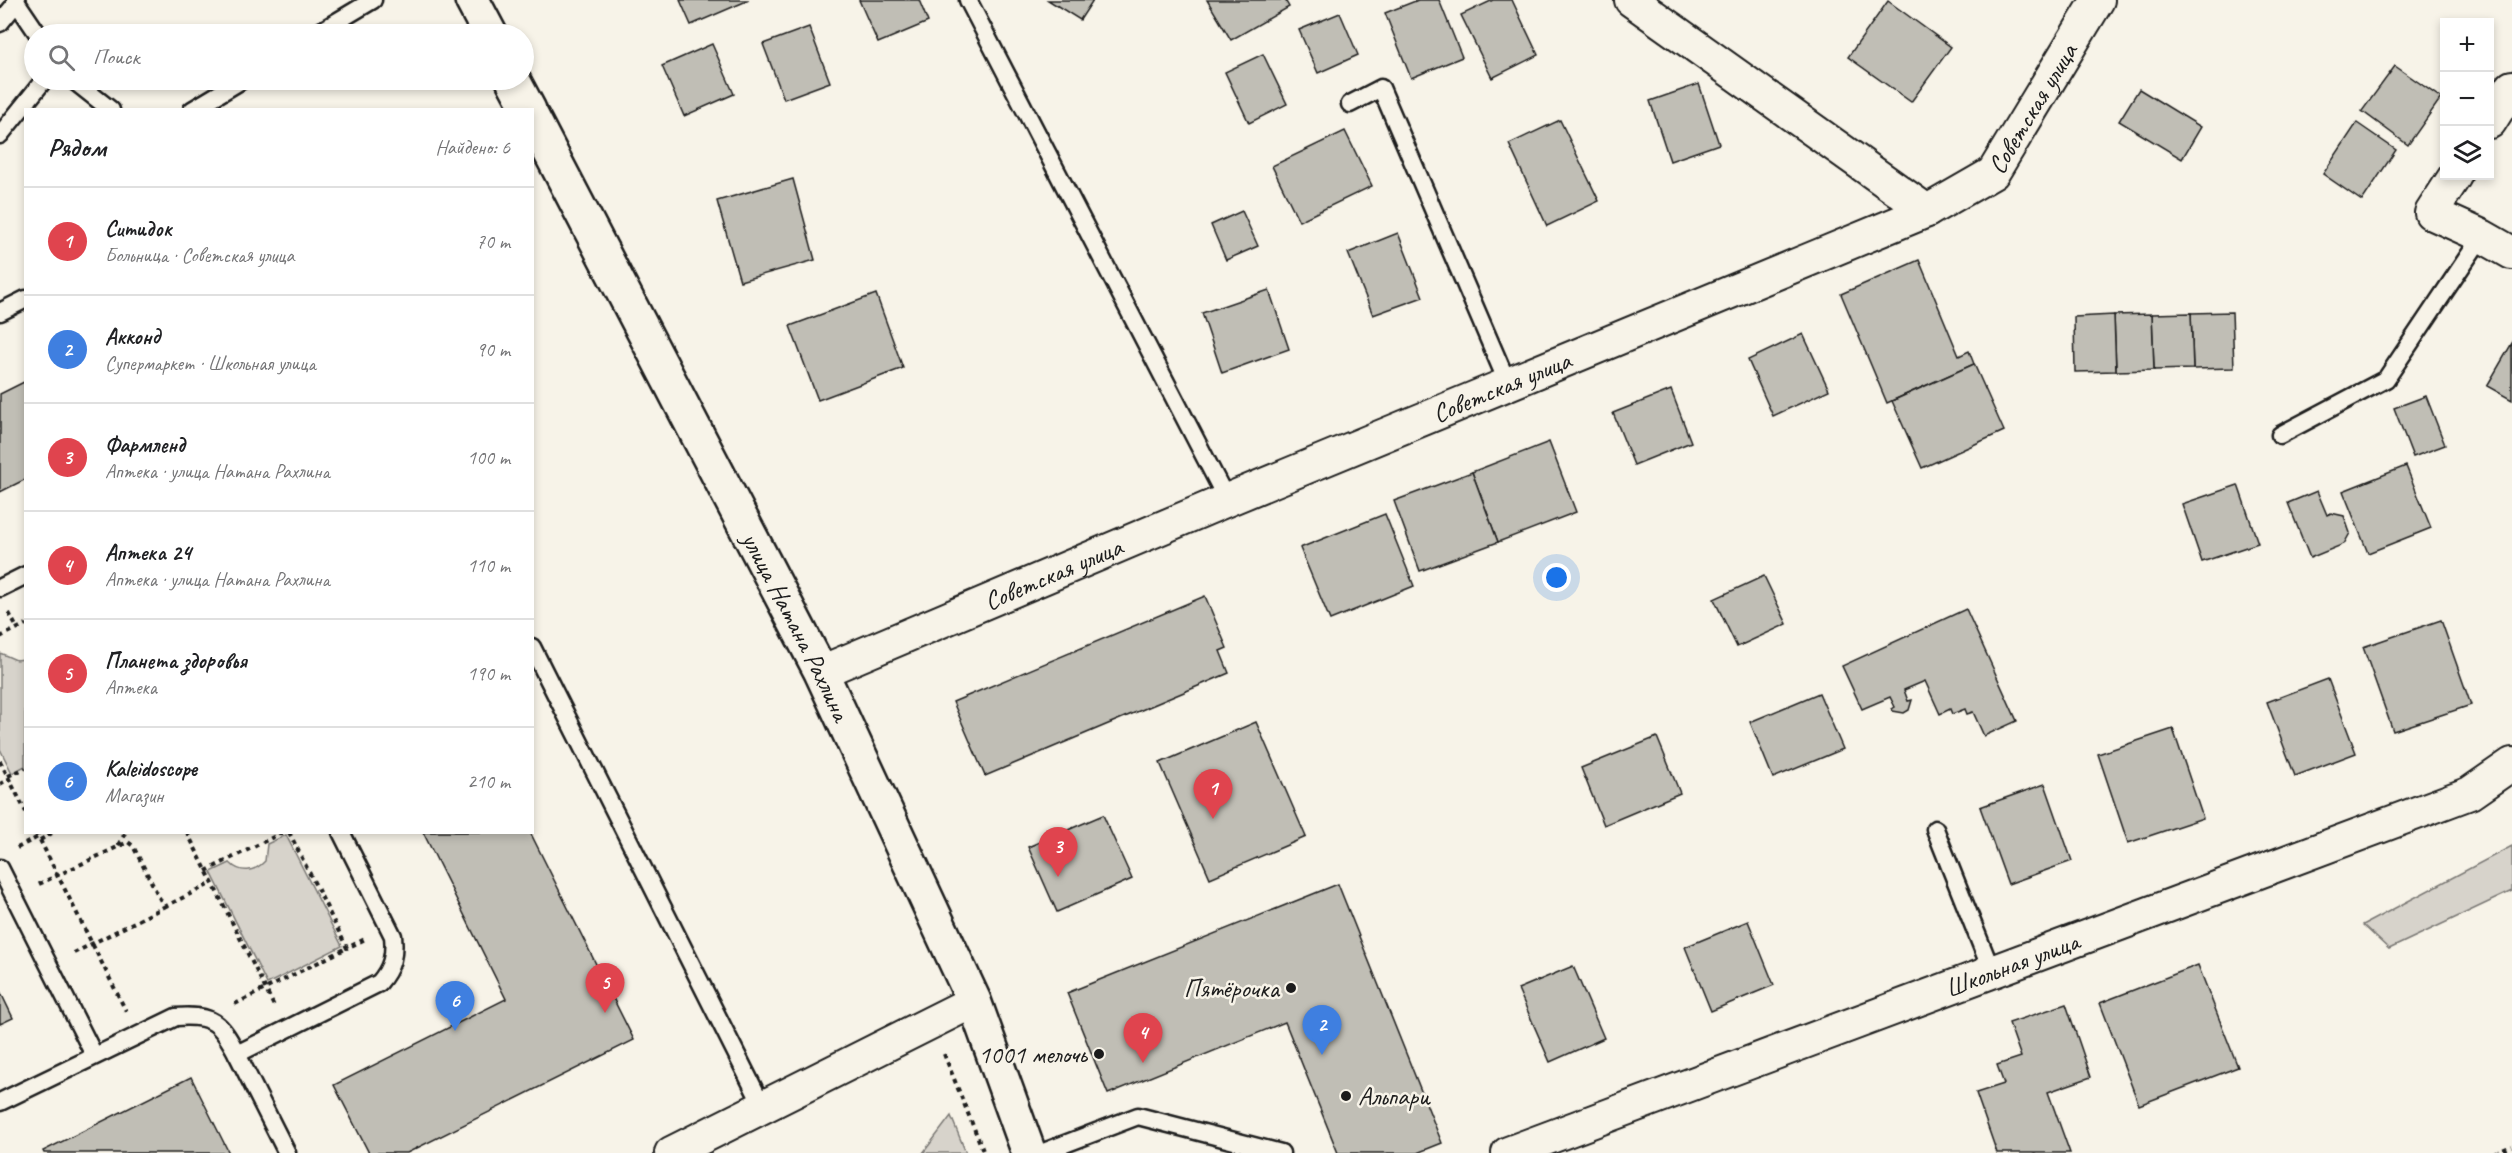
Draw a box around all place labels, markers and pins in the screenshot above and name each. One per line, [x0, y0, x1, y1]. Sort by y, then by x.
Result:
pin: 1 [1194, 770, 1232, 819]
pin: 3 [1038, 828, 1078, 877]
pin: 5 [586, 964, 624, 1013]
place label: Пятёрочка [1184, 972, 1281, 1005]
marker: Пятёрочка [1284, 981, 1298, 995]
pin: 6 [436, 982, 474, 1031]
pin: 2 [1302, 1006, 1342, 1055]
pin: 4 [1124, 1014, 1162, 1063]
place label: 1001 мелочь [978, 1038, 1089, 1071]
marker: 1001 мелочь [1092, 1047, 1106, 1061]
place label: Альпари [1358, 1080, 1431, 1113]
marker: Альпари [1339, 1089, 1353, 1103]

